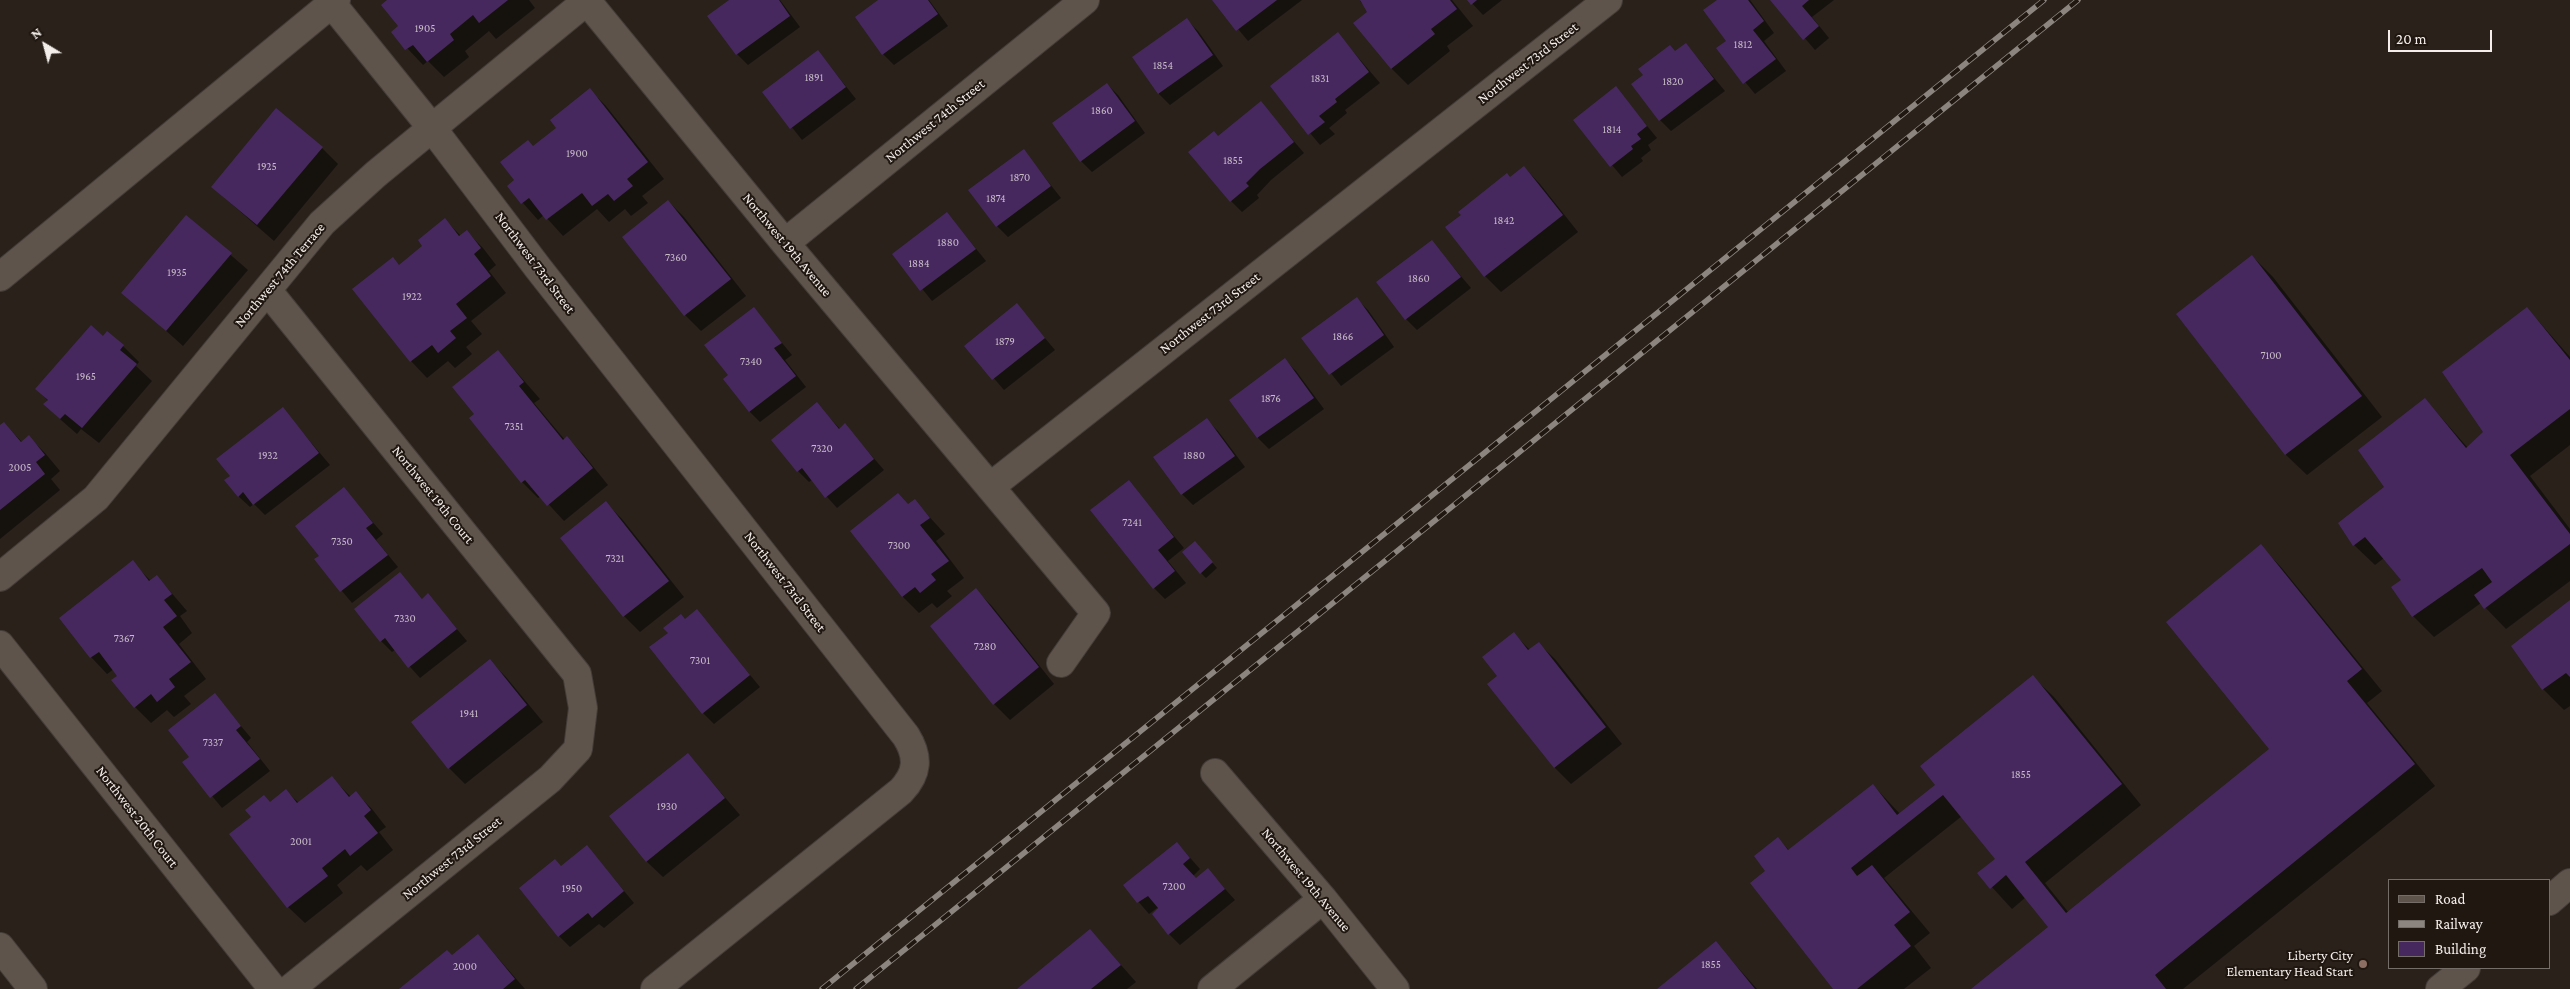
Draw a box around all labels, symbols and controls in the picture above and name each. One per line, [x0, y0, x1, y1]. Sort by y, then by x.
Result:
street label: Northwest 73rd Street [1474, 19, 1582, 107]
north arrow [20, 20, 70, 70]
scale bar [2390, 20, 2494, 52]
house number: 1905 [415, 22, 435, 36]
text: N [27, 24, 45, 42]
text: 20 m [2396, 31, 2427, 47]
house number: 1812 [1734, 38, 1752, 52]
house number: 1854 [1153, 59, 1173, 73]
house number: 1891 [805, 71, 823, 85]
house number: 1831 [1311, 72, 1329, 86]
house number: 1820 [1663, 75, 1683, 89]
street label: Northwest 74th Street [882, 76, 988, 166]
house number: 1860 [1091, 104, 1113, 118]
house number: 1814 [1603, 123, 1621, 137]
house number: 1900 [566, 147, 588, 161]
house number: 1855 [1223, 154, 1243, 168]
house number: 1925 [257, 160, 277, 174]
house number: 1870 [1010, 171, 1030, 185]
street label: Northwest 19th Avenue [739, 190, 835, 300]
house number: 1874 [986, 192, 1006, 206]
street label: Northwest 73rd Street [491, 209, 579, 317]
house number: 1842 [1494, 214, 1514, 228]
street label: Northwest 74th Terrace [231, 219, 329, 331]
house number: 1880 [937, 236, 959, 250]
house number: 7360 [665, 251, 687, 265]
house number: 1884 [908, 257, 930, 271]
house number: 1935 [167, 266, 187, 280]
street label: Northwest 73rd Street [1156, 269, 1264, 357]
house number: 1860 [1408, 272, 1430, 286]
house number: 1922 [402, 290, 422, 304]
house number: 1866 [1333, 330, 1353, 344]
house number: 1879 [995, 335, 1015, 349]
house number: 7100 [2260, 349, 2282, 363]
house number: 7340 [740, 355, 762, 369]
house number: 1965 [76, 370, 96, 384]
house number: 1876 [1261, 392, 1281, 406]
house number: 7351 [505, 420, 523, 434]
house number: 7320 [811, 442, 833, 456]
street label: Northwest 19th Court [388, 443, 478, 547]
house number: 1932 [258, 449, 278, 463]
house number: 1880 [1183, 449, 1205, 463]
house number: 2005 [9, 461, 31, 475]
house number: 7241 [1122, 516, 1142, 530]
street label: Northwest 73rd Street [741, 528, 829, 636]
house number: 7350 [331, 535, 353, 549]
house number: 7300 [888, 539, 910, 553]
house number: 7321 [605, 552, 625, 566]
house number: 7330 [394, 612, 416, 626]
house number: 7367 [114, 632, 134, 646]
house number: 7280 [974, 640, 996, 654]
house number: 7301 [690, 654, 710, 668]
house number: 1941 [460, 707, 478, 721]
house number: 7337 [203, 736, 223, 750]
street label: Northwest 20th Court [92, 763, 182, 871]
house number: 1855 [2011, 768, 2031, 782]
house number: 1930 [657, 800, 677, 814]
street label: Northwest 73rd Street [399, 813, 505, 903]
street label: Northwest 19th Avenue [1258, 825, 1354, 935]
house number: 2001 [290, 835, 312, 849]
legend [2388, 879, 2550, 969]
house number: 7200 [1163, 880, 1185, 894]
house number: 1950 [562, 882, 582, 896]
text: Road [2435, 891, 2465, 907]
text: Railway [2435, 916, 2483, 932]
text: Building [2435, 941, 2486, 957]
place label: Liberty City Elementary Head Start [2226, 948, 2353, 980]
house number: 1855 [1701, 958, 1721, 972]
marker: Liberty City Elementary Head Start [2357, 958, 2369, 970]
house number: 2000 [453, 960, 477, 974]

